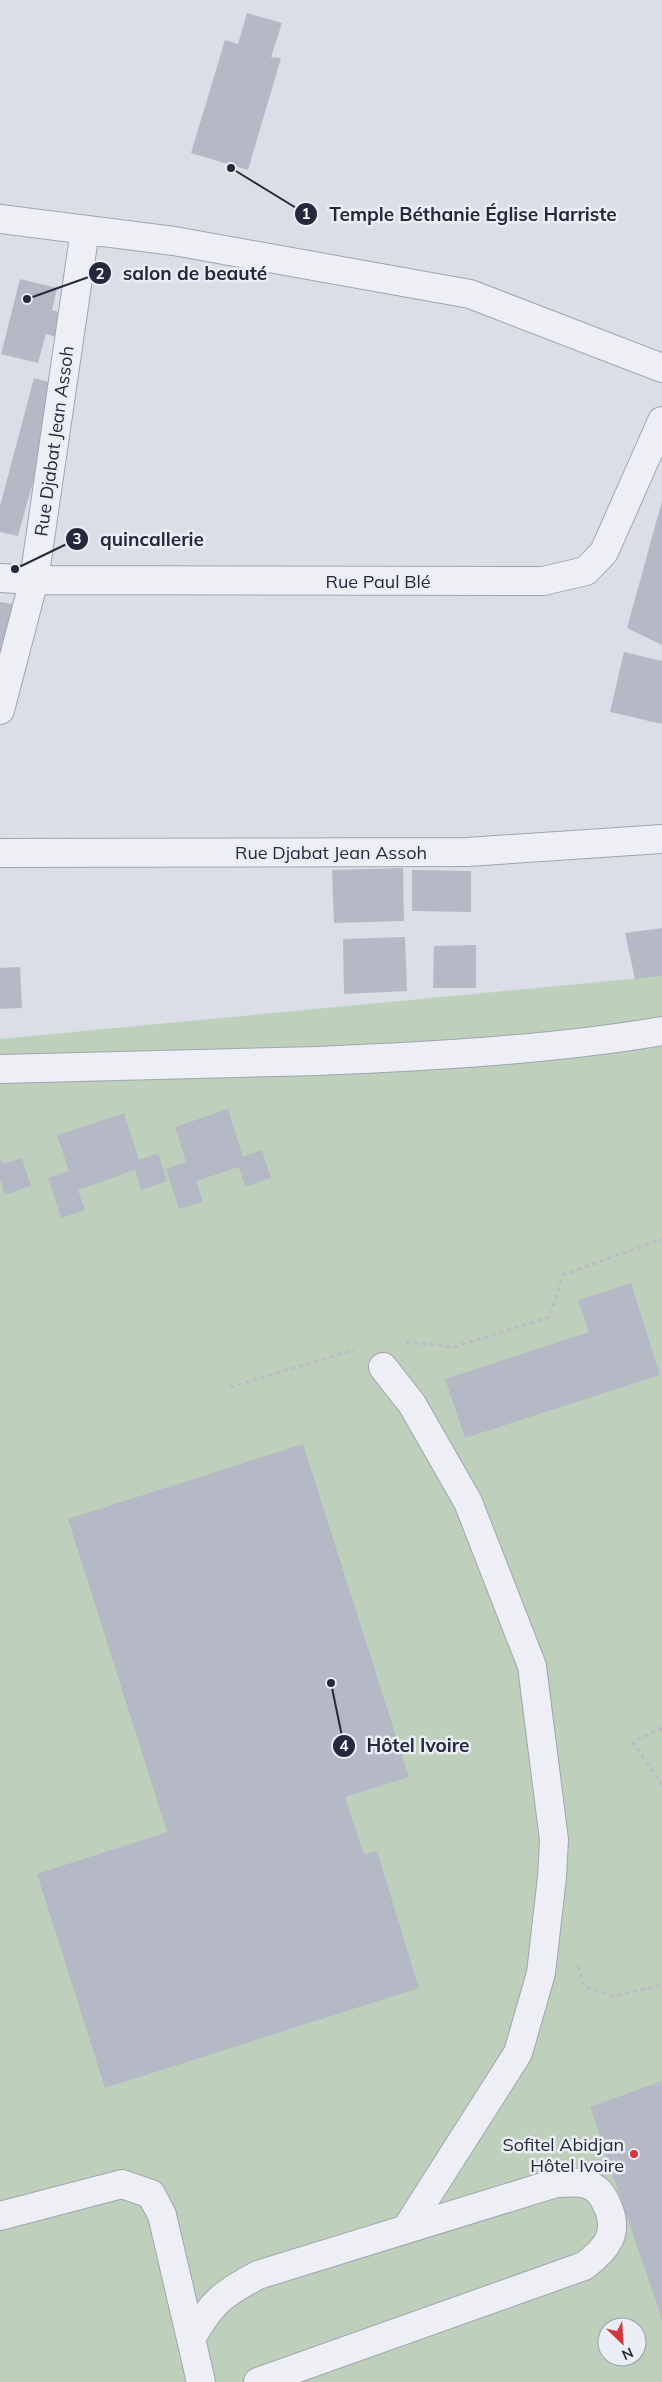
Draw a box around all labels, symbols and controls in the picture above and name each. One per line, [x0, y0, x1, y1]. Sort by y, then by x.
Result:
callout: Temple Béthanie Église Harriste [294, 197, 626, 231]
text: Temple Béthanie Église Harriste [329, 202, 617, 226]
text: 1 [301, 204, 311, 223]
callout: salon de beauté [88, 256, 277, 290]
text: salon de beauté [123, 261, 267, 285]
text: 2 [95, 264, 105, 283]
street label: Rue Djabat Jean Assoh [29, 344, 79, 538]
callout: quincallerie [65, 522, 214, 556]
text: quincallerie [100, 527, 204, 551]
text: 3 [72, 529, 82, 548]
street label: Rue Paul Blé [325, 570, 431, 593]
street label: Rue Djabat Jean Assoh [235, 841, 427, 864]
callout: Hôtel Ivoire [331, 1729, 479, 1763]
text: Hôtel Ivoire [366, 1733, 470, 1757]
text: 4 [339, 1736, 349, 1755]
place label: Sofitel Abidjan Hôtel Ivoire [503, 2133, 624, 2177]
marker: Sofitel Abidjan Hôtel Ivoire [628, 2148, 640, 2160]
north arrow [597, 2317, 647, 2367]
text: N [619, 2343, 636, 2364]

